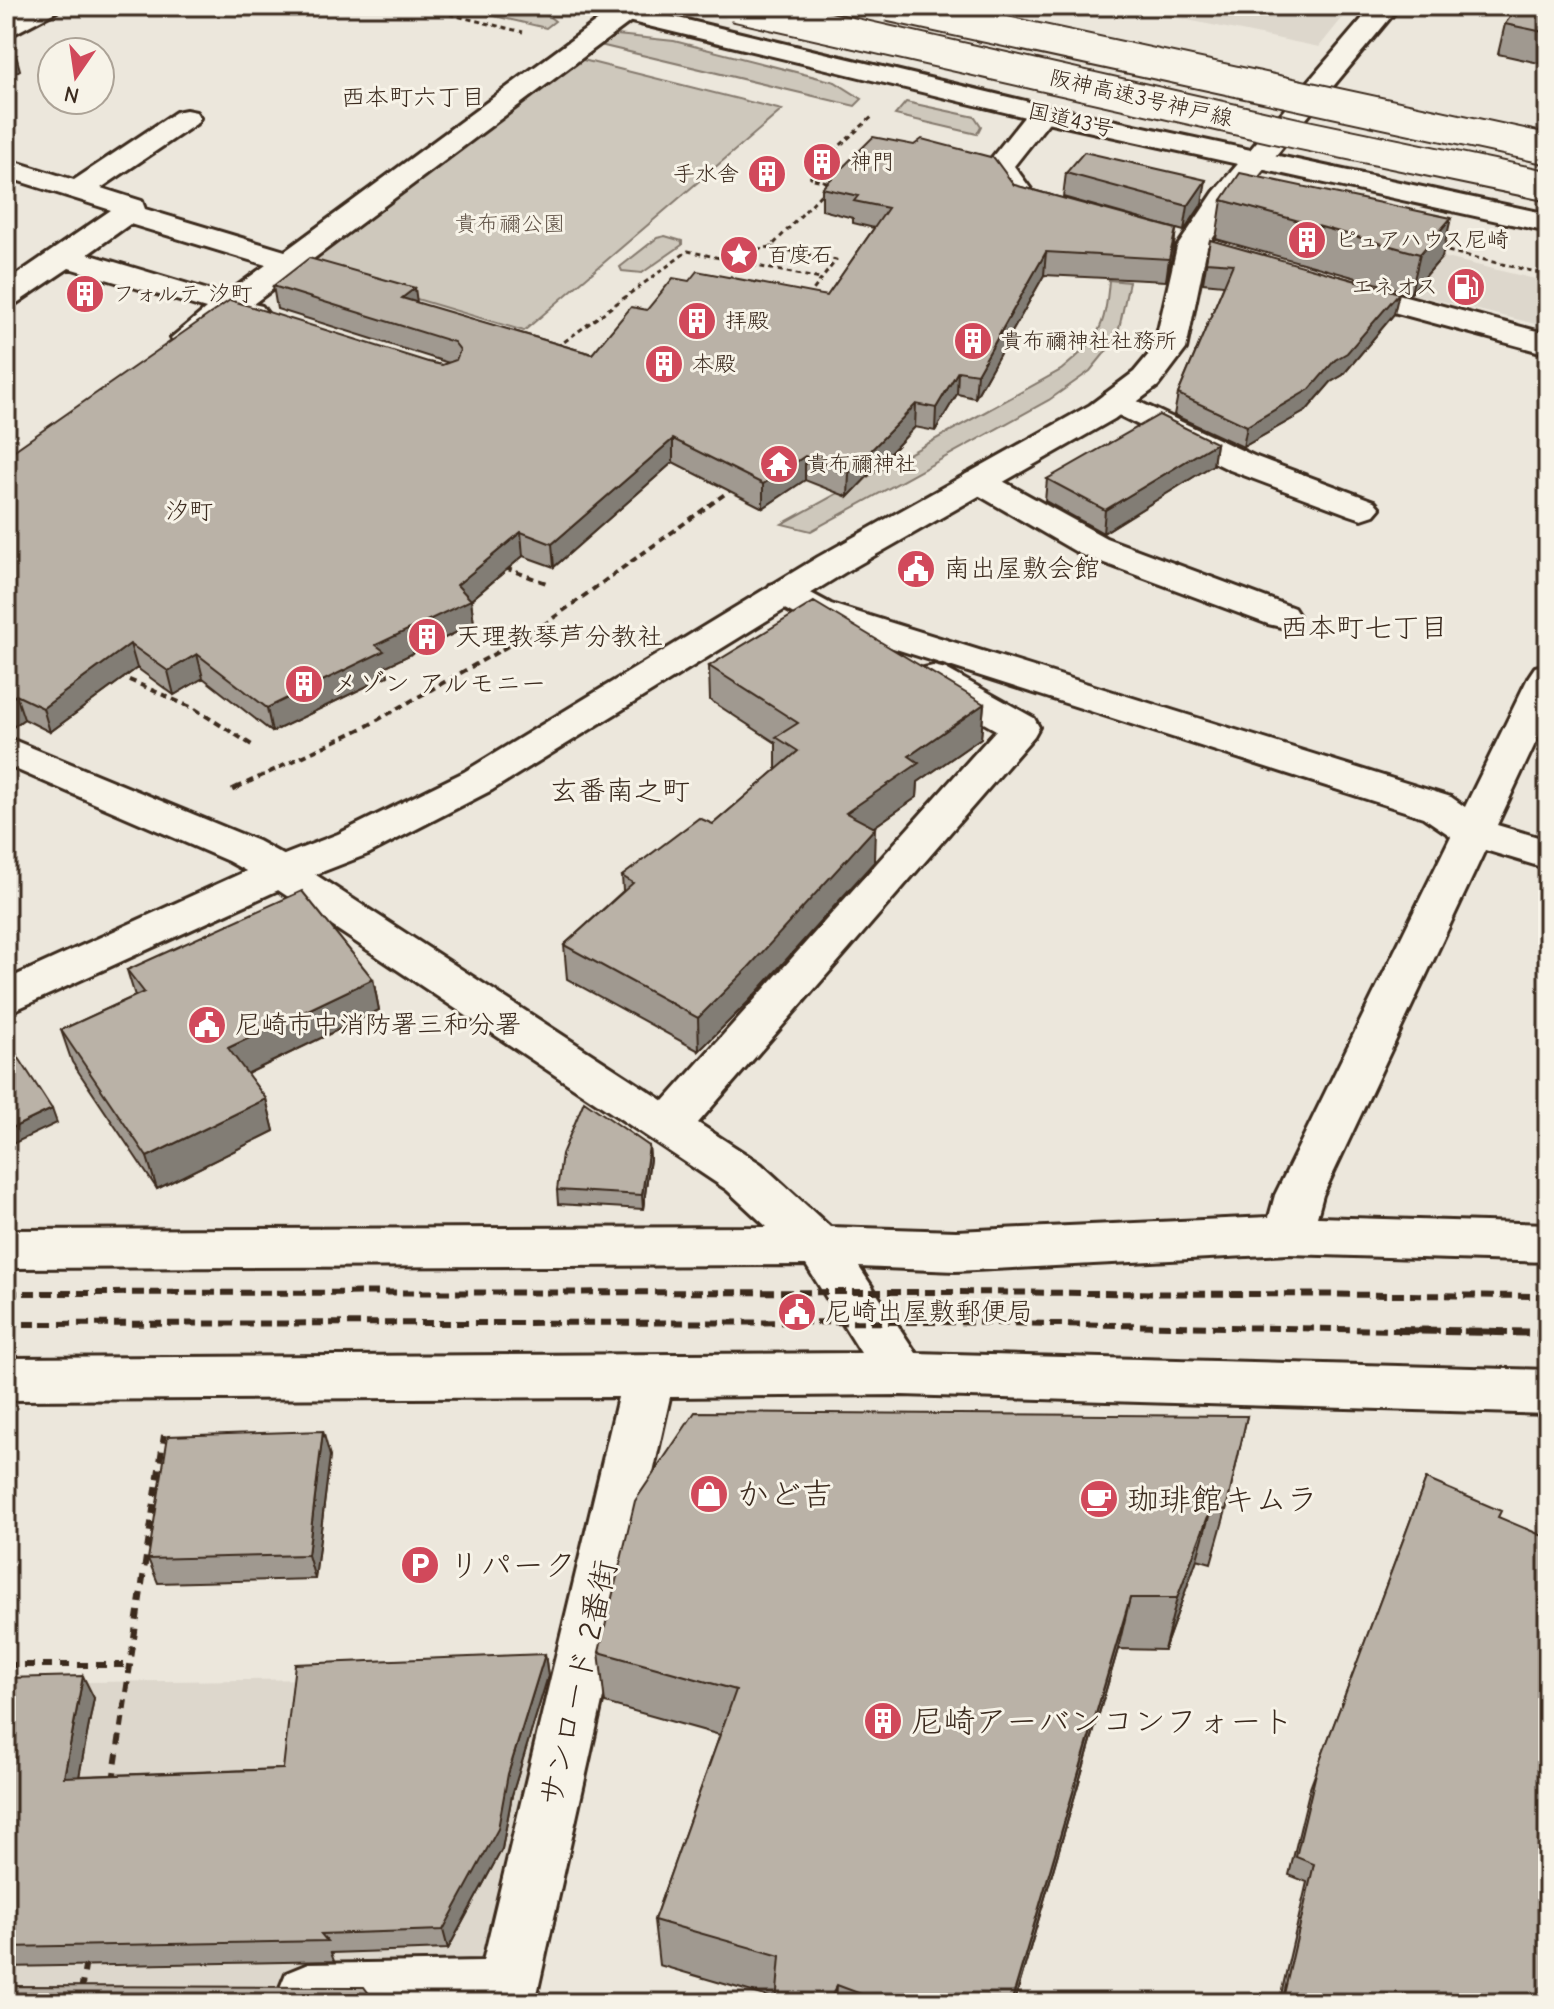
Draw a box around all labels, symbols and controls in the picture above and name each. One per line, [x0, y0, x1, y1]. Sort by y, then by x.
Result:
north arrow [36, 36, 116, 116]
street label: 阪神高速3号神戸線 [1047, 64, 1235, 132]
text: N [62, 80, 82, 109]
district label: 西本町六丁目 [341, 83, 485, 111]
street label: 国道43号 [1025, 97, 1117, 143]
building icon: 神門 [801, 141, 843, 183]
place label: 神門 [850, 149, 894, 175]
building icon: 手水舎 [746, 153, 788, 195]
place label: 手水舎 [673, 161, 739, 187]
park label: 貴布禰公園 [455, 211, 565, 237]
building icon: ピュアハウス尼崎 [1286, 219, 1328, 261]
place label: ピュアハウス尼崎 [1335, 227, 1509, 253]
place icon: 百度石 [718, 234, 760, 276]
place label: 百度石 [767, 242, 833, 268]
fuel station icon: エネオス [1445, 266, 1487, 308]
building icon: フォルテ 汐町 [64, 273, 106, 315]
place label: エネオス [1351, 274, 1438, 300]
place label: フォルテ 汐町 [113, 281, 252, 307]
building icon: 拝殿 [676, 300, 718, 342]
place label: 拝殿 [725, 308, 769, 334]
building icon: 貴布禰神社社務所 [952, 320, 994, 362]
place label: 貴布禰神社社務所 [1001, 328, 1177, 354]
building icon: 本殿 [643, 343, 685, 385]
place label: 本殿 [692, 351, 736, 377]
temple icon: 貴布禰神社 [758, 443, 800, 485]
place label: 貴布禰神社 [807, 451, 917, 477]
district label: 汐町 [165, 497, 213, 525]
public building icon: 南出屋敷会館 [895, 548, 937, 590]
place label: 南出屋敷会館 [944, 554, 1100, 584]
district label: 西本町七丁目 [1280, 612, 1448, 644]
building icon: 天理教琴芦分教社 [406, 616, 448, 658]
place label: 天理教琴芦分教社 [455, 622, 663, 652]
building icon: メゾン アルモニー [283, 663, 325, 705]
place label: メゾン アルモニー [332, 669, 547, 699]
district label: 玄番南之町 [550, 775, 690, 807]
public building icon: 尼崎市中消防署三和分署 [186, 1004, 228, 1046]
place label: 尼崎市中消防署三和分署 [235, 1010, 521, 1040]
public building icon: 尼崎出屋敷郵便局 [776, 1291, 818, 1333]
place label: 尼崎出屋敷郵便局 [825, 1297, 1033, 1327]
shop icon: かど吉 [688, 1473, 730, 1515]
place label: かど吉 [737, 1476, 833, 1513]
cafe icon: 珈琲館キムラ [1078, 1478, 1120, 1520]
place label: 珈琲館キムラ [1127, 1481, 1318, 1518]
parking icon: リパーク [399, 1544, 441, 1586]
place label: リパーク [448, 1547, 576, 1584]
street label: サンロード 2番街 [532, 1556, 624, 1810]
building icon: 尼崎アーバンコンフォート [862, 1700, 904, 1742]
place label: 尼崎アーバンコンフォート [911, 1703, 1294, 1740]

